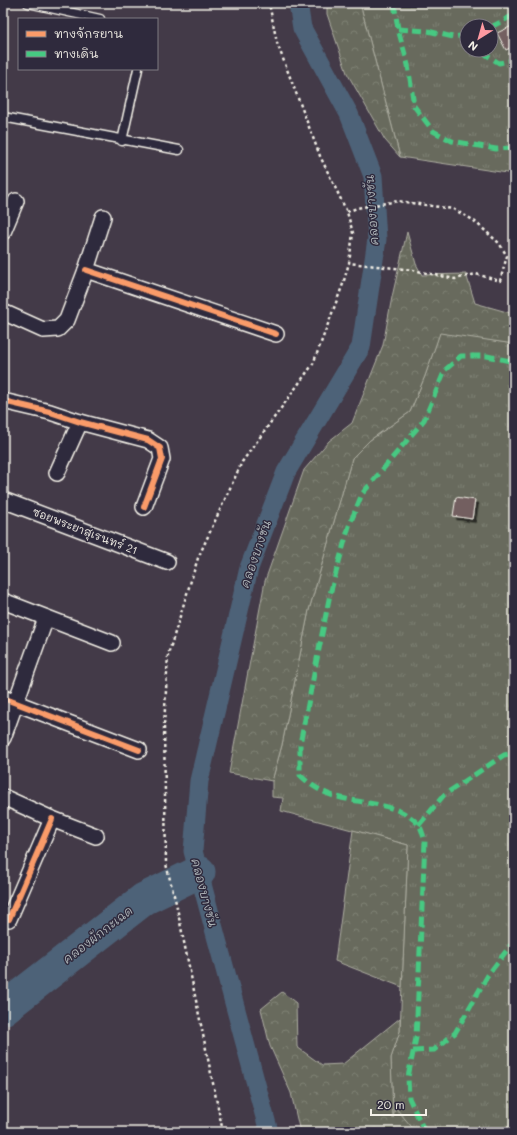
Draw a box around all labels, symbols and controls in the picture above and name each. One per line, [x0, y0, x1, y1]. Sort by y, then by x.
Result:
legend [18, 18, 158, 70]
north arrow [459, 18, 499, 58]
text: ทางจักรยาน [54, 25, 123, 41]
text: N [465, 38, 481, 55]
text: ทางเดิน [54, 45, 99, 61]
water label: คลองบางชัน [361, 174, 381, 246]
street label: ซอยพระยาสุเรนทร์ 21 [29, 503, 140, 560]
water label: คลองบางชัน [236, 518, 274, 590]
water label: คลองบางชัน [188, 856, 222, 929]
water label: คลองผักกะเฉด [59, 902, 136, 967]
scale bar [371, 1091, 426, 1117]
text: 20 m [377, 1096, 405, 1112]

